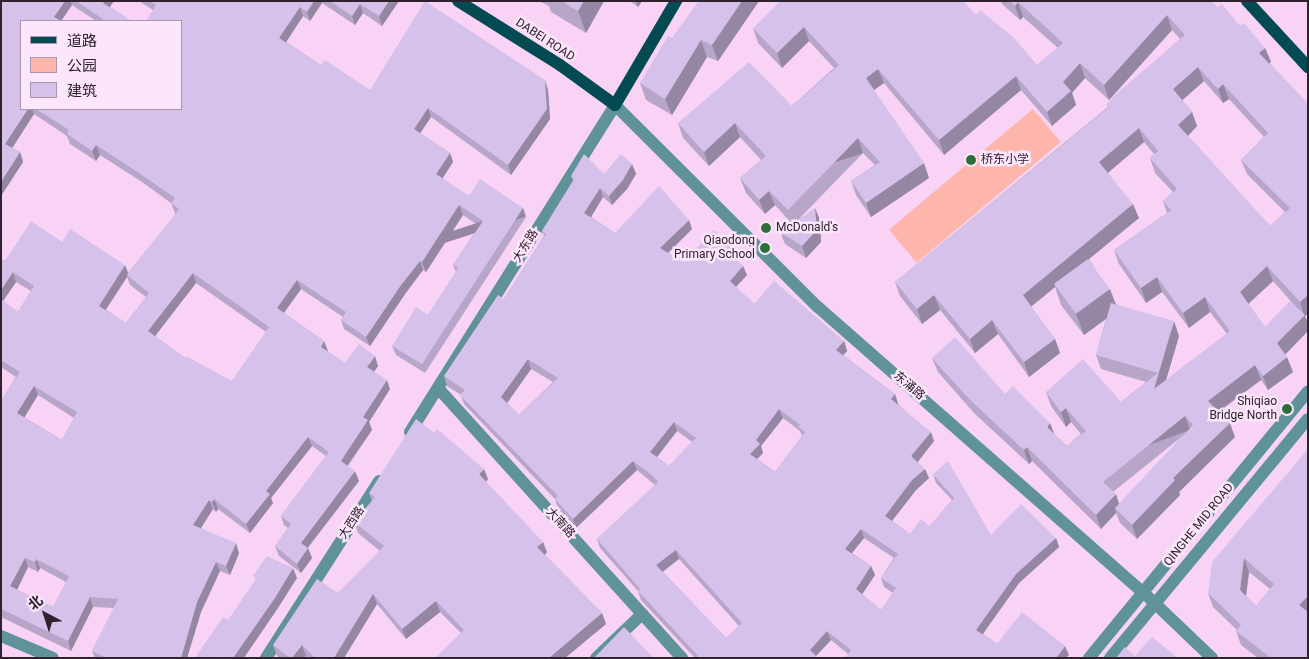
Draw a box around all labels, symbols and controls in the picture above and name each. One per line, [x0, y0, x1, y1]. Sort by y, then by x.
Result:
street label: DABEI ROAD [513, 16, 577, 64]
legend [20, 20, 182, 110]
text: 道路 [67, 32, 97, 50]
text: 公园 [67, 57, 97, 75]
text: 建筑 [67, 82, 97, 100]
place label: 桥东小学 [981, 153, 1029, 167]
marker: 桥东小学 [965, 154, 977, 166]
place label: McDonald's [776, 221, 838, 235]
marker: McDonald's [760, 222, 772, 234]
street label: 大东路 [510, 227, 542, 265]
place label: Qiaodong Primary School [674, 234, 755, 262]
marker: Qiaodong Primary School [759, 242, 771, 254]
street label: 东涌路 [891, 369, 927, 403]
place label: Shiqiao Bridge North [1209, 395, 1277, 423]
marker: Shiqiao Bridge North [1281, 403, 1293, 415]
street label: QINGHE MID ROAD [1161, 481, 1237, 569]
street label: 大西路 [336, 504, 368, 542]
street label: 大南路 [543, 505, 577, 541]
north arrow [20, 589, 70, 639]
text: 北 [25, 592, 46, 613]

